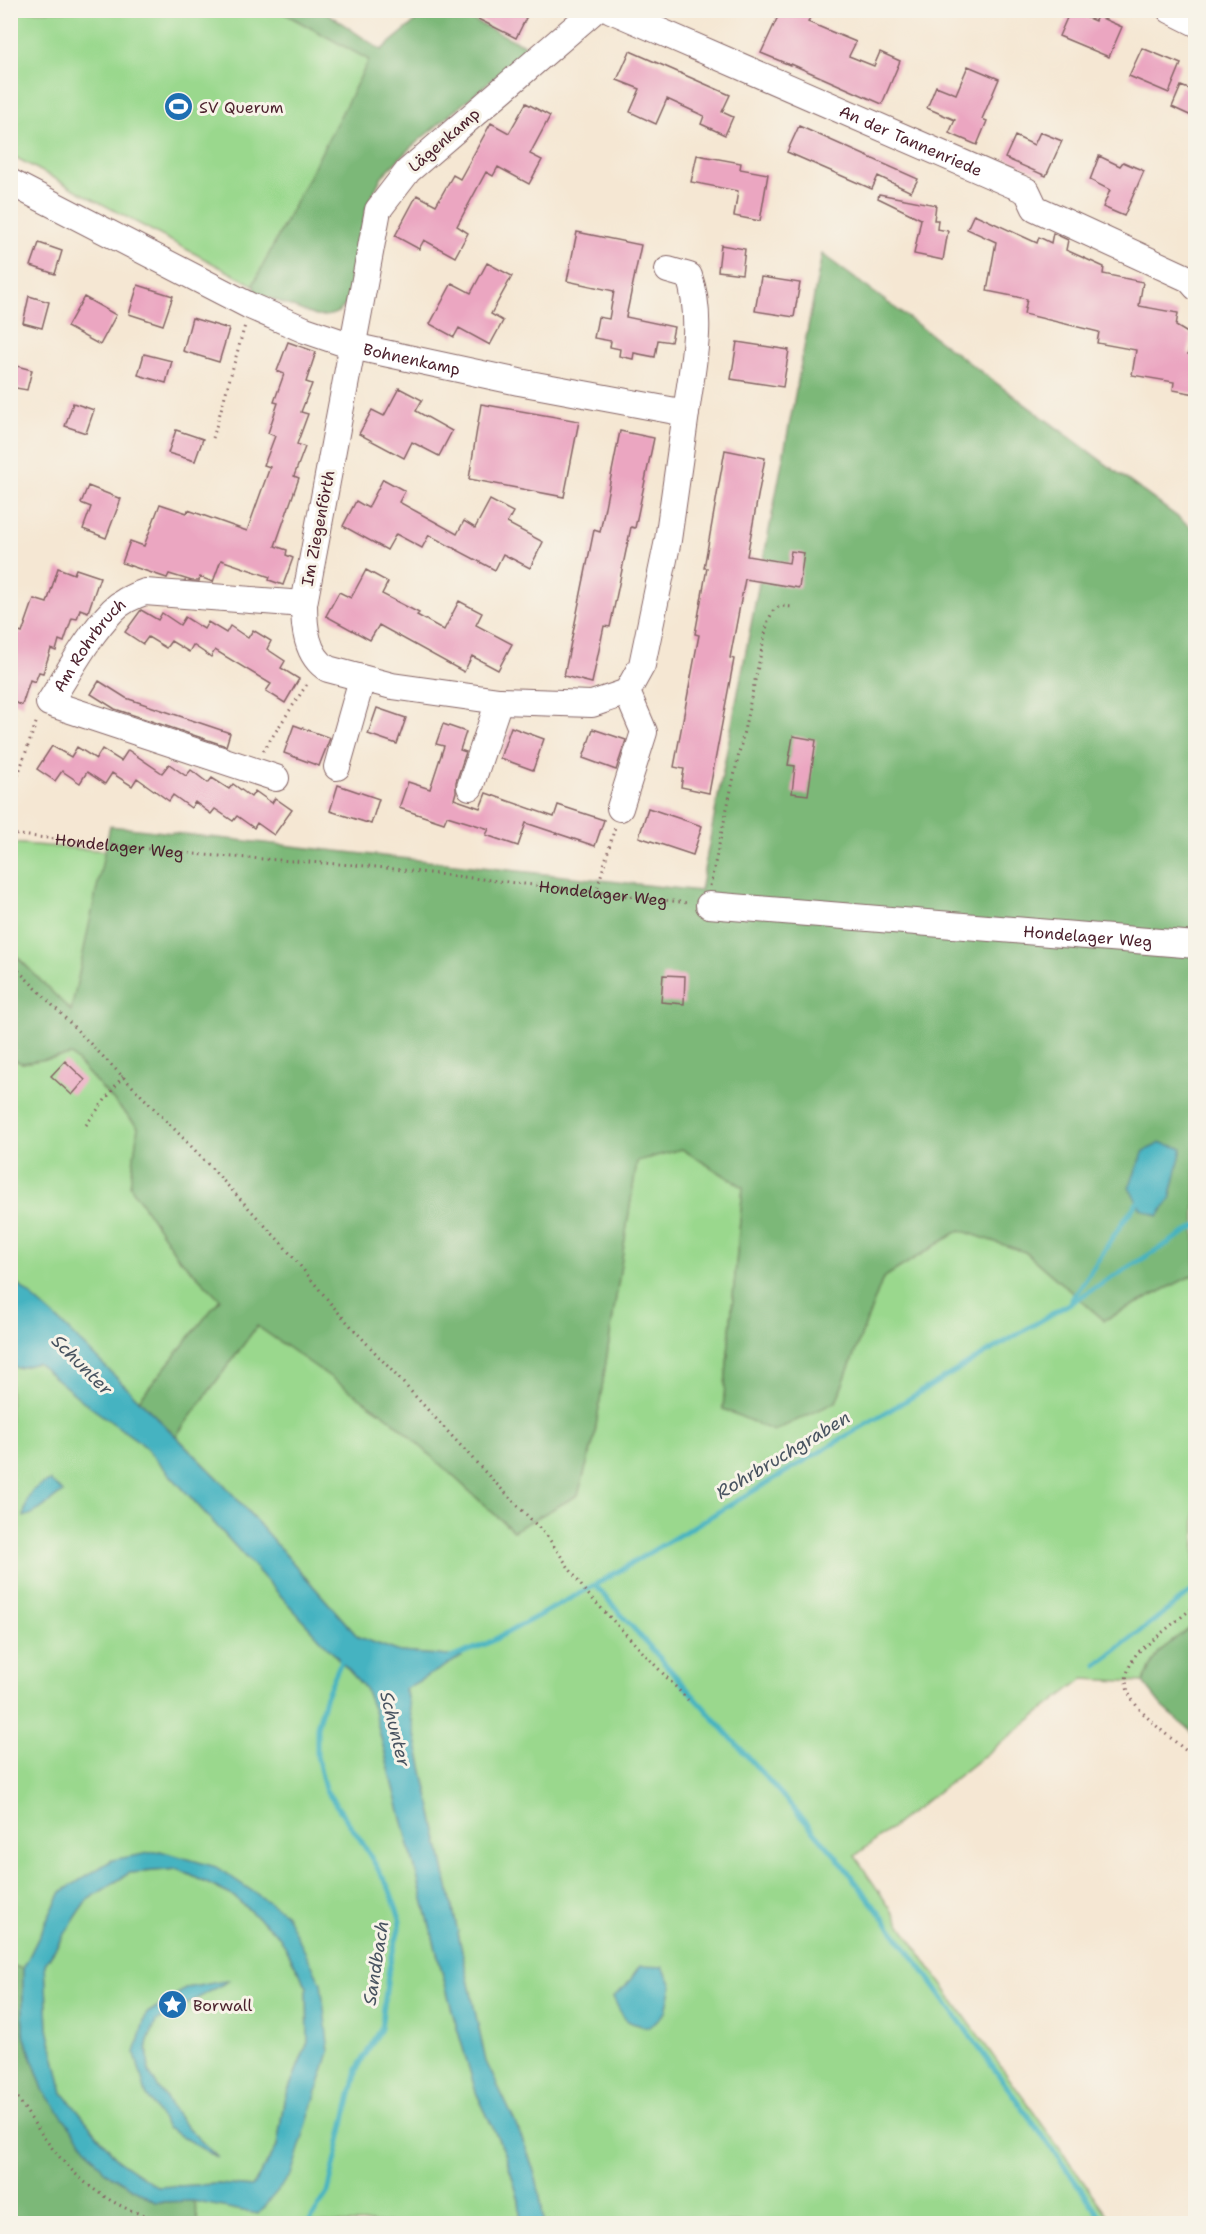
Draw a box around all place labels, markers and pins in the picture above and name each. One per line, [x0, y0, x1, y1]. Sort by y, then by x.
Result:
sports icon: SV Querum [162, 91, 194, 123]
place label: SV Querum [199, 97, 284, 118]
place icon: Borwall [156, 1989, 188, 2021]
place label: Borwall [193, 1995, 253, 2016]

